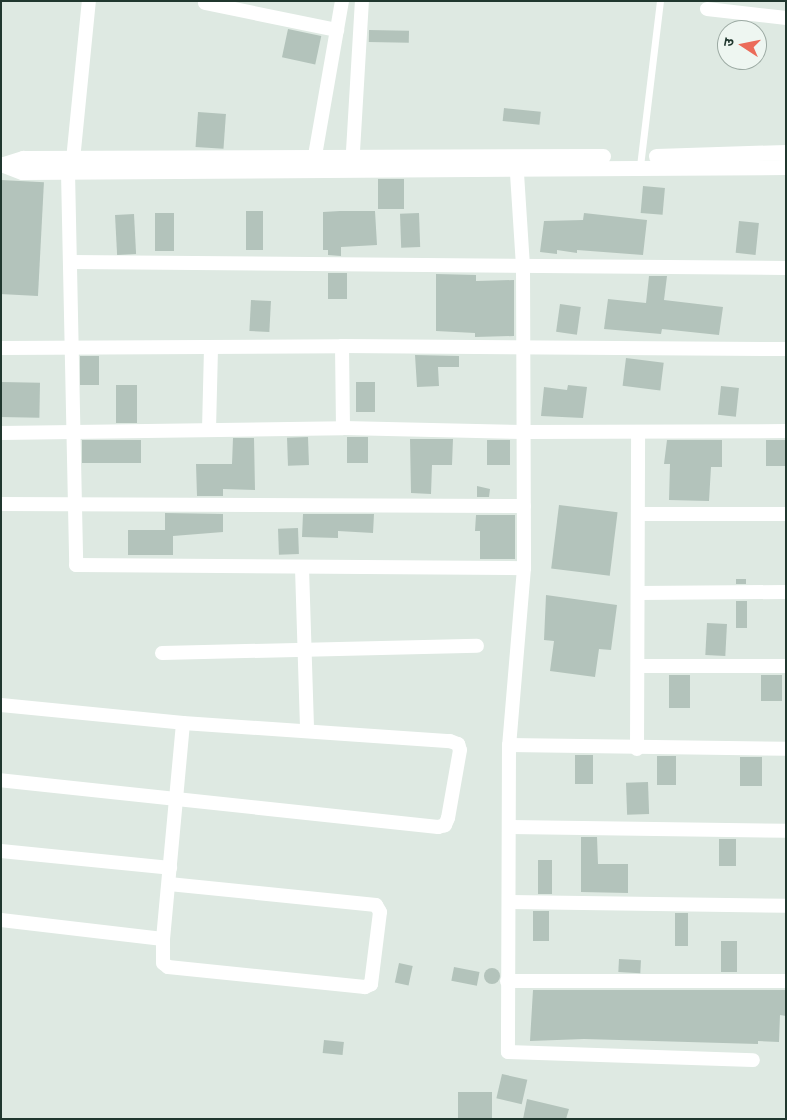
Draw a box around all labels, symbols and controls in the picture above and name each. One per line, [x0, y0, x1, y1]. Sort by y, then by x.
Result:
north arrow [717, 20, 767, 70]
text: उ [720, 37, 737, 48]

